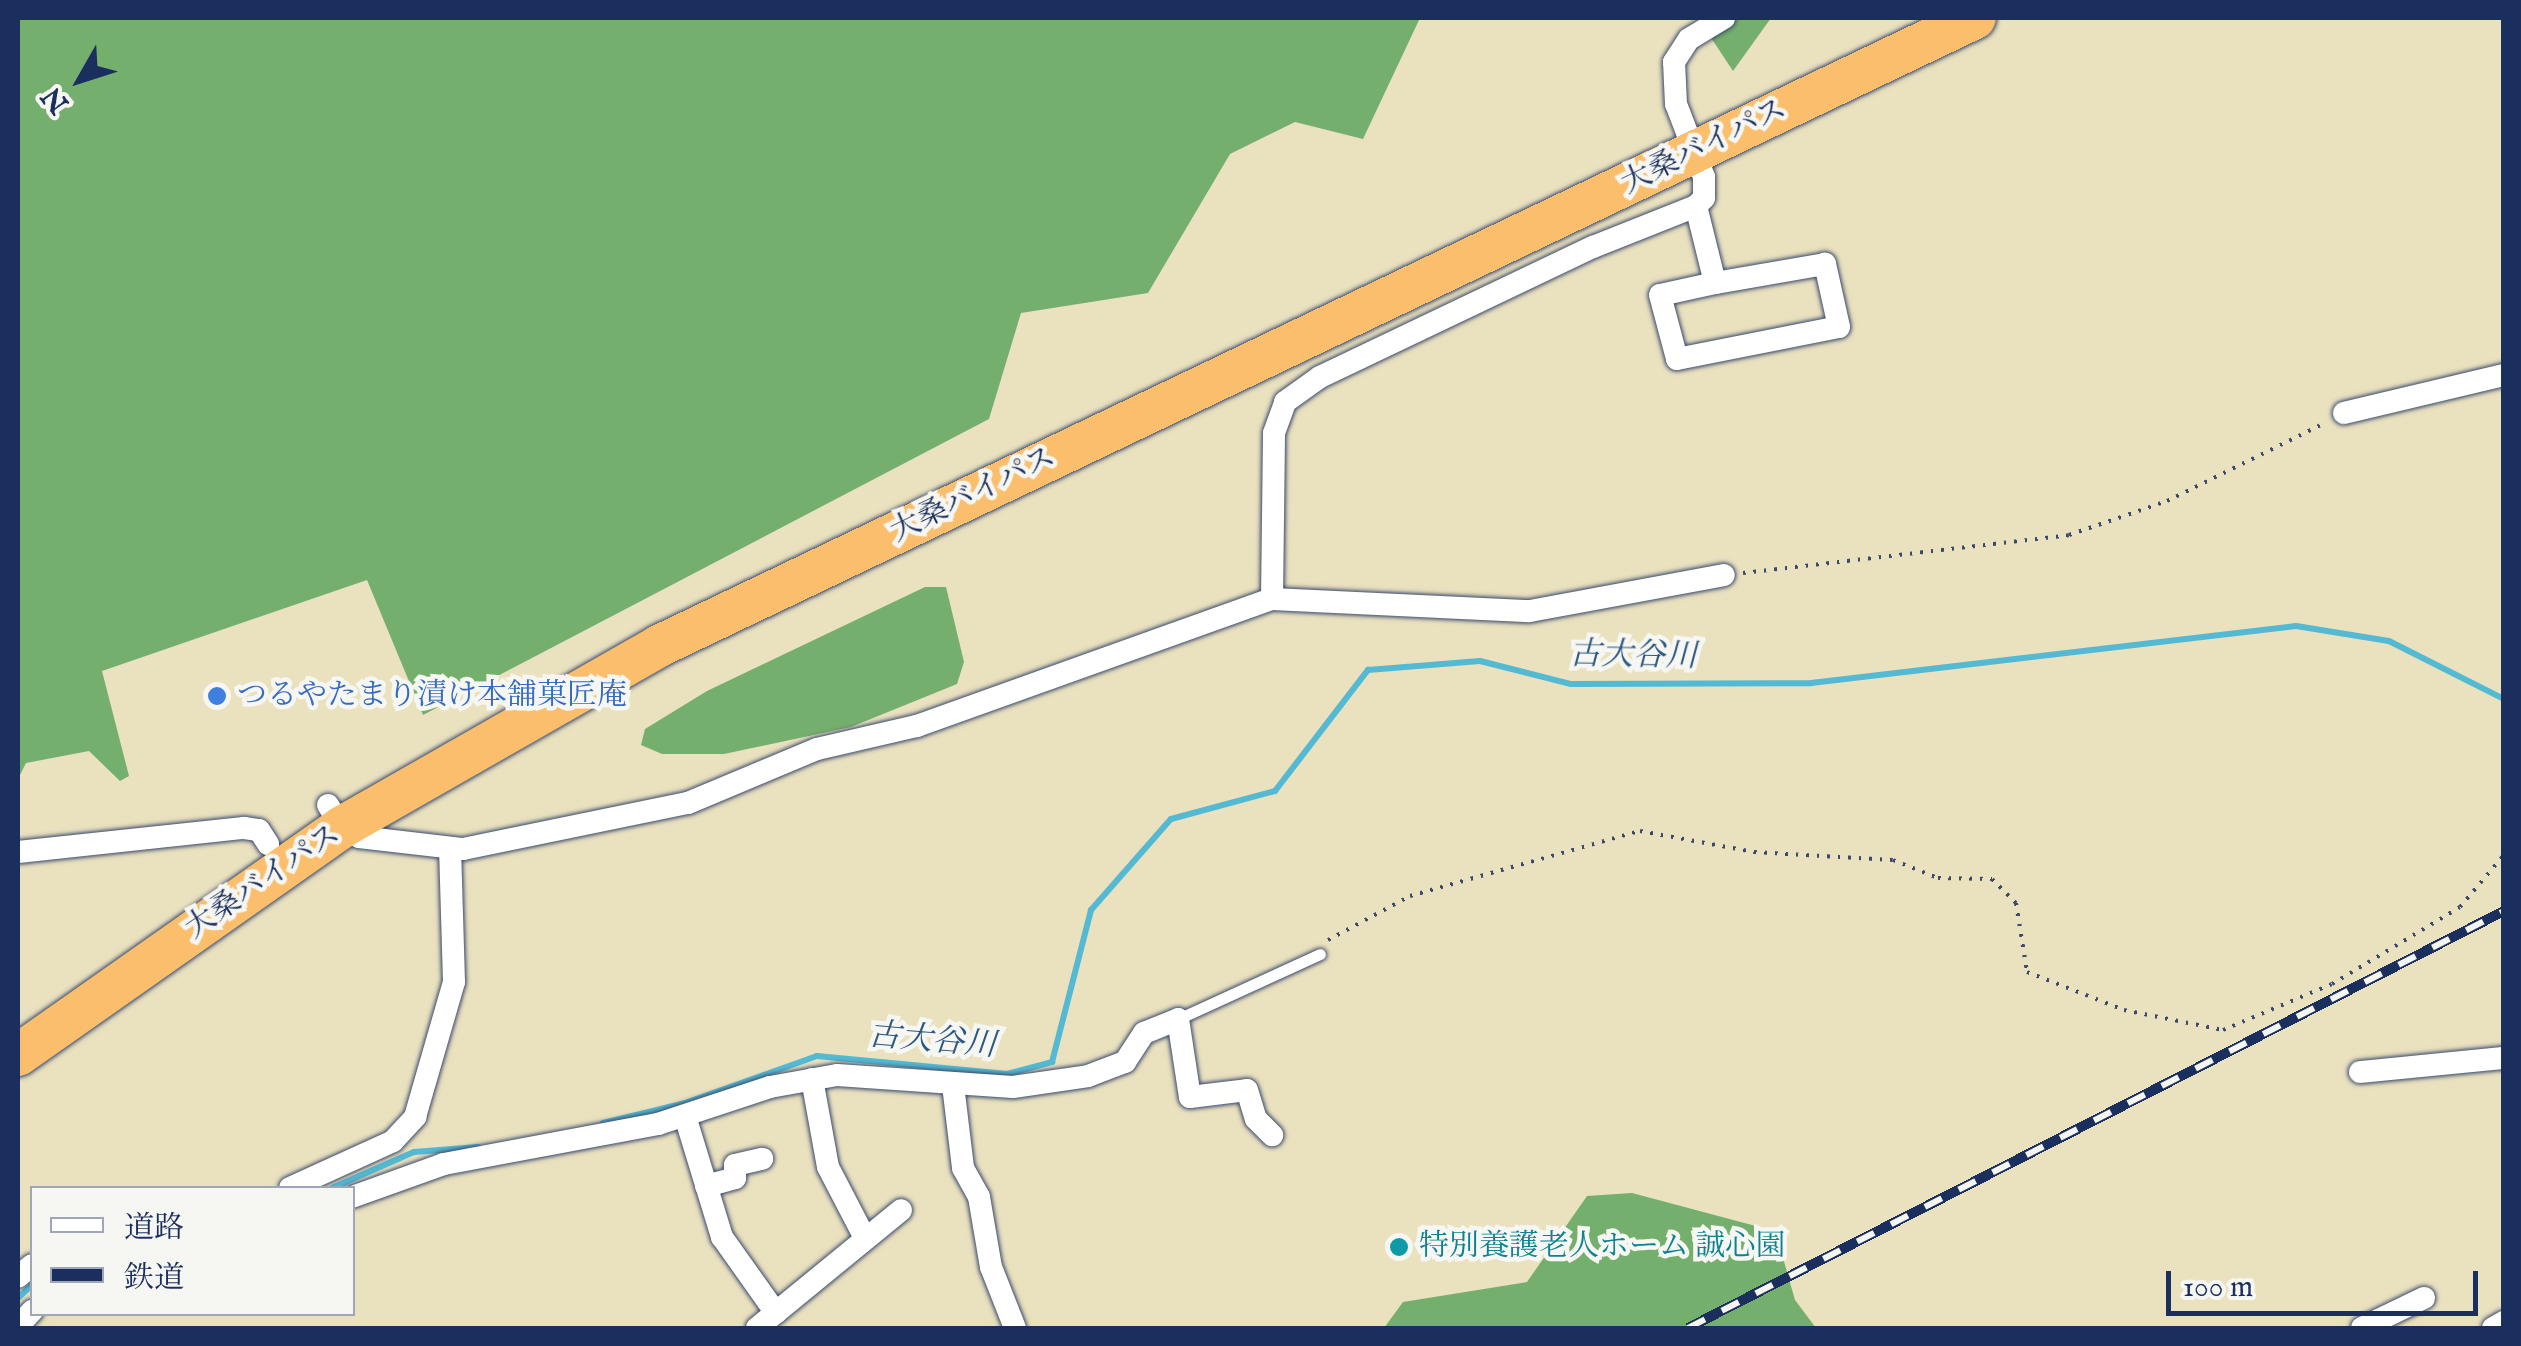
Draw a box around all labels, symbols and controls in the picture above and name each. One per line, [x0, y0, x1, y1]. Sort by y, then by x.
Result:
north arrow [30, 30, 130, 130]
text: N [35, 79, 78, 120]
street label: 大桑バイパス [1615, 91, 1793, 203]
street label: 大桑バイパス [884, 439, 1062, 551]
water label: 古大谷川 [1569, 637, 1697, 677]
place label: つるやたまり漬け本舗菓匠庵 [237, 678, 627, 714]
marker: つるやたまり漬け本舗菓匠庵 [206, 685, 228, 707]
street label: 大桑バイパス [178, 817, 348, 947]
water label: 古大谷川 [867, 1017, 997, 1067]
legend [30, 1186, 355, 1316]
text: 道路 [124, 1210, 184, 1248]
place label: 特別養護老人ホーム 誠心園 [1419, 1229, 1786, 1265]
marker: 特別養護老人ホーム 誠心園 [1388, 1236, 1410, 1258]
scale bar [2171, 1251, 2484, 1313]
text: 鉄道 [124, 1260, 184, 1298]
text: 100 m [2183, 1269, 2253, 1307]

